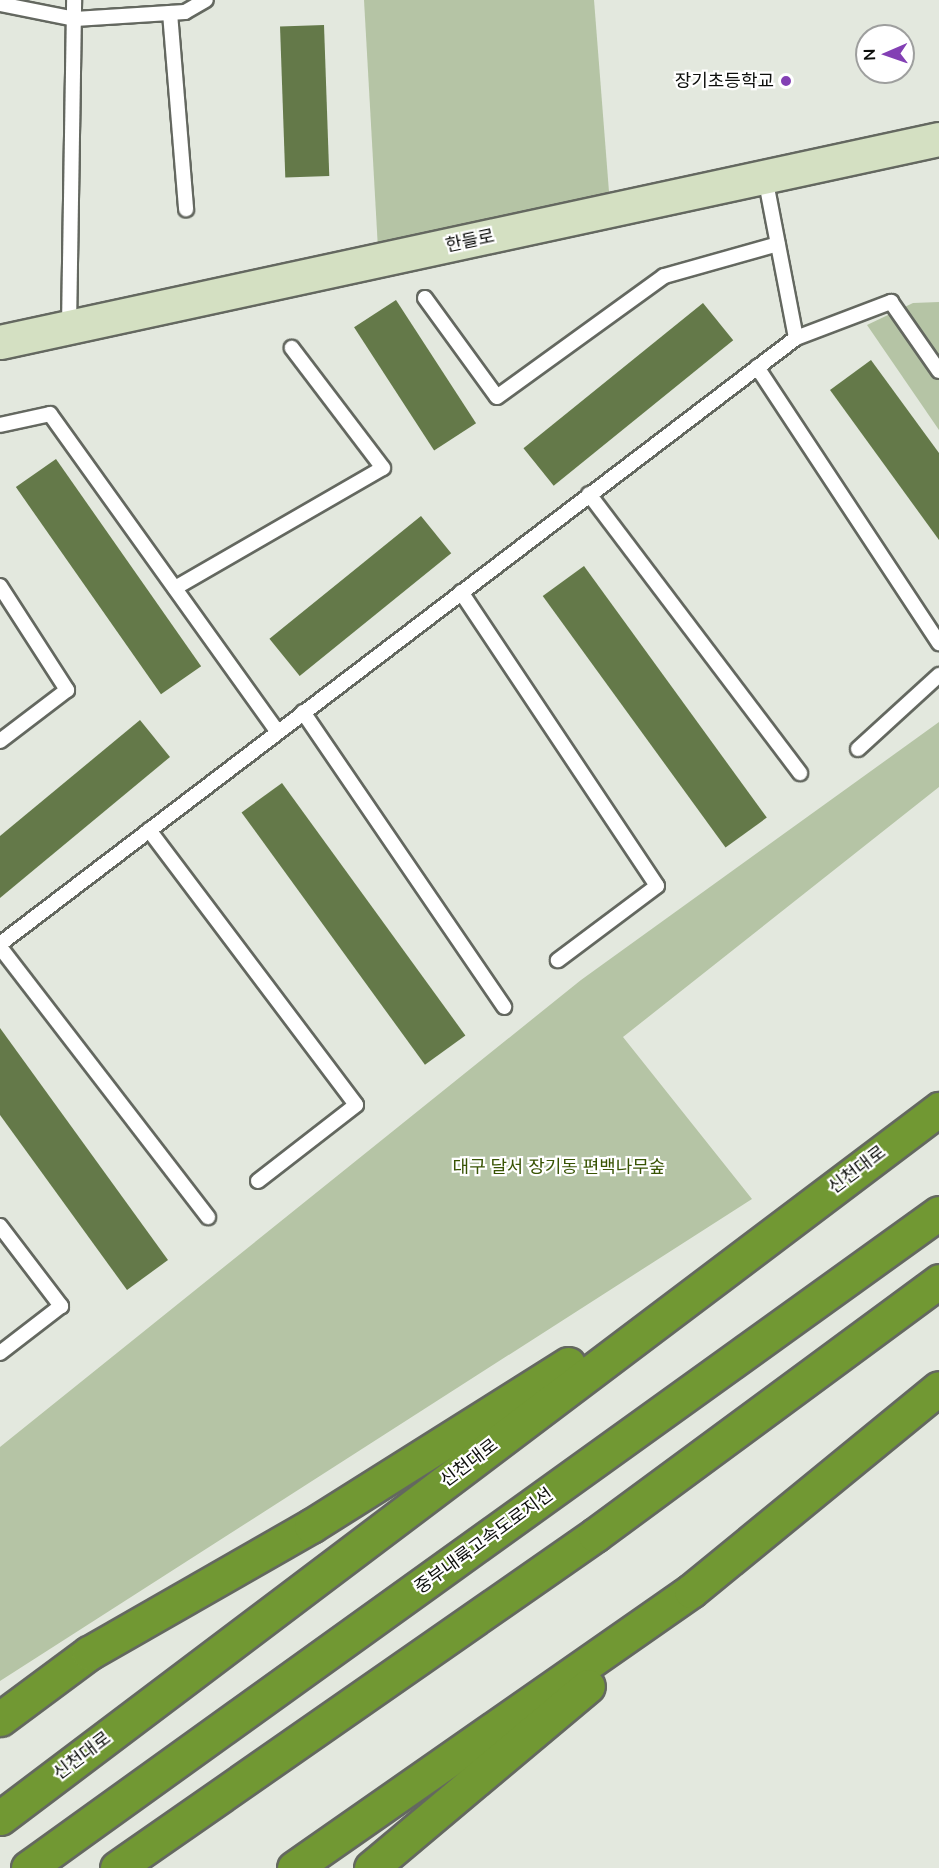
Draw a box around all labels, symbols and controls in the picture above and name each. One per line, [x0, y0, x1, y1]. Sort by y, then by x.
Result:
north arrow [855, 24, 915, 84]
text: N [859, 48, 879, 61]
place label: 장기초등학교 [675, 70, 774, 92]
marker: 장기초등학교 [779, 74, 793, 88]
street label: 한들로 [443, 225, 497, 257]
street label: 신천대로 [824, 1141, 890, 1199]
park label: 대구 달서 장기동 편백나무숲 [453, 1156, 665, 1178]
street label: 신천대로 [436, 1434, 502, 1492]
street label: 중부내륙고속도로지선 [411, 1484, 557, 1598]
street label: 신천대로 [49, 1727, 115, 1785]

